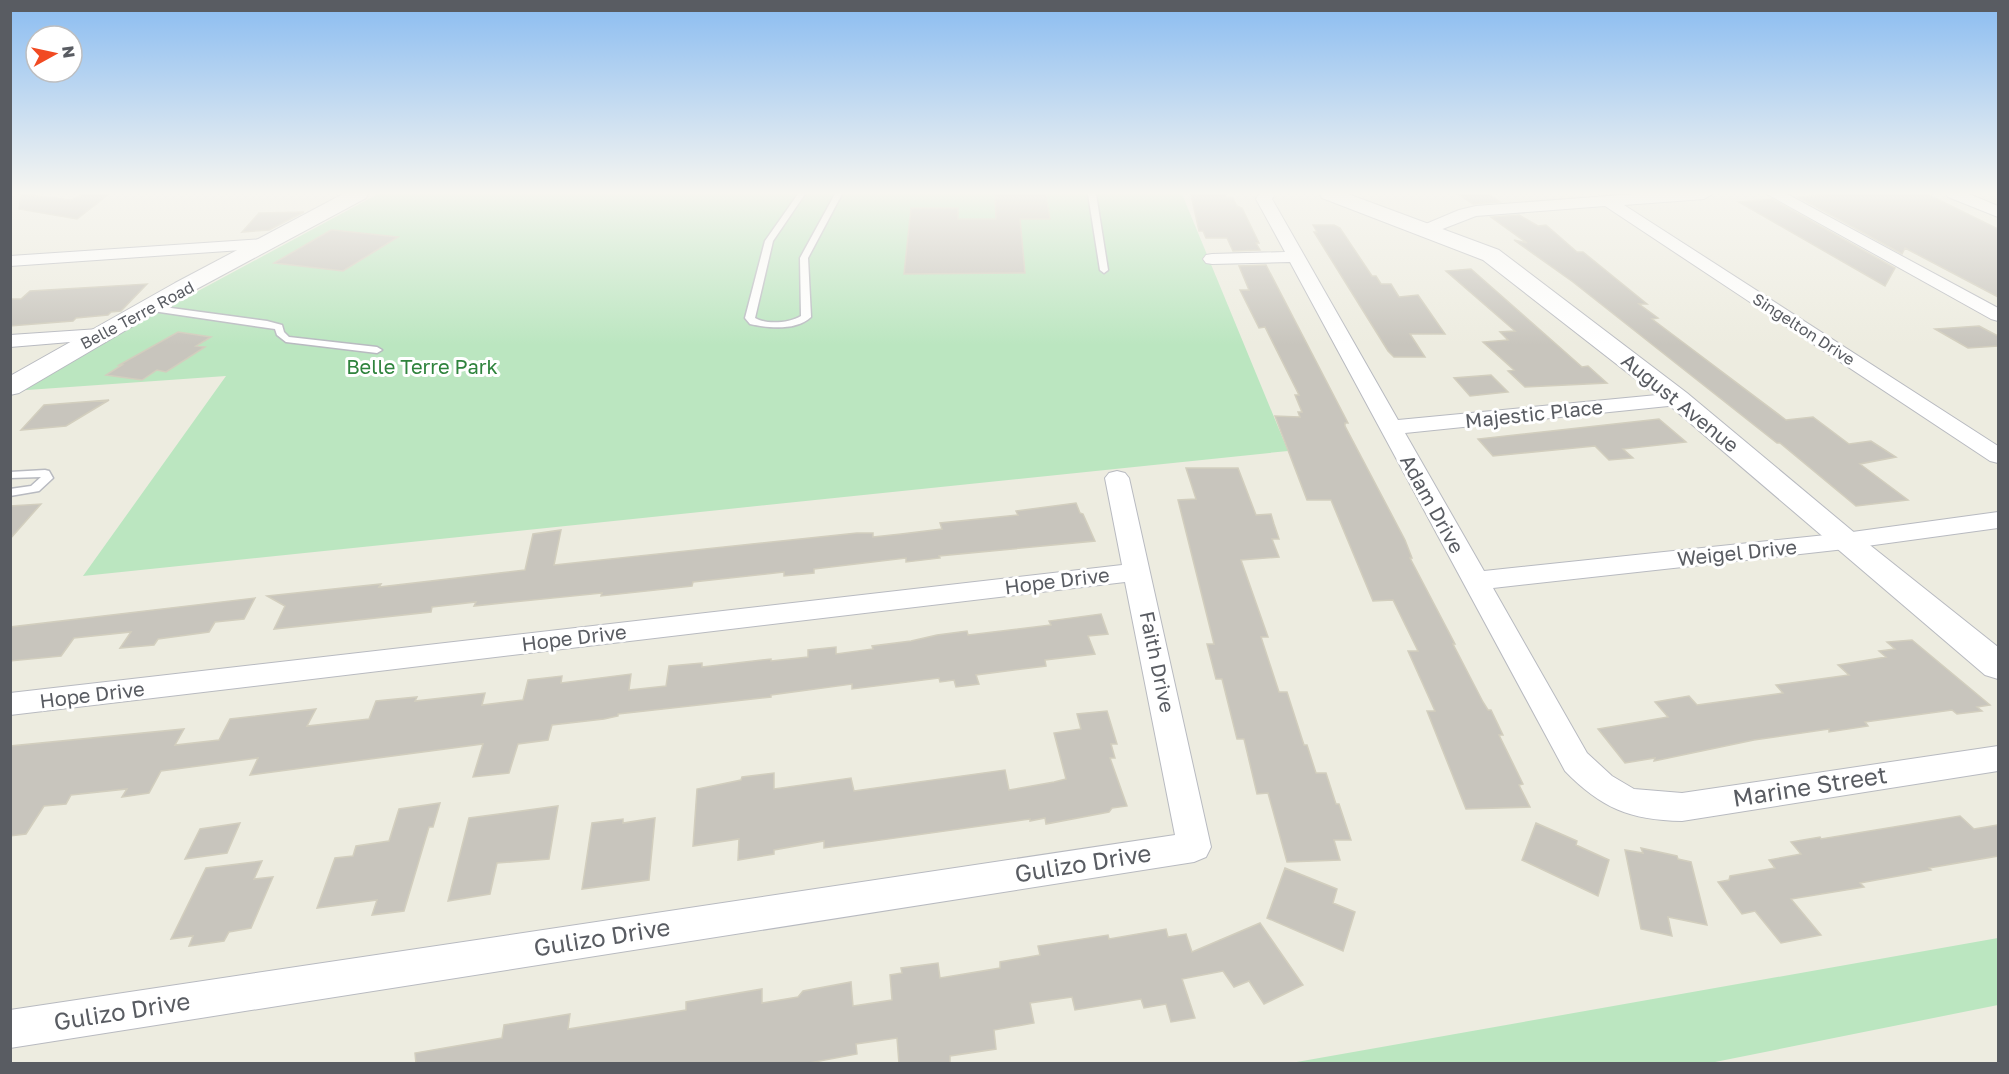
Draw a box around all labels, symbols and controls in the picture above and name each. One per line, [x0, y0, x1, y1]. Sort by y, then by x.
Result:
north arrow [24, 24, 84, 84]
text: N [58, 44, 80, 59]
street label: Belle Terre Road [77, 277, 197, 353]
street label: Singelton Drive [1749, 289, 1859, 369]
street label: August Avenue [1617, 348, 1744, 457]
park label: Belle Terre Park [346, 354, 498, 378]
street label: Majestic Place [1464, 394, 1604, 432]
street label: Adam Drive [1396, 450, 1470, 557]
street label: Weigel Drive [1676, 534, 1798, 570]
street label: Hope Drive [1003, 562, 1111, 598]
street label: Faith Drive [1136, 609, 1180, 715]
street label: Hope Drive [520, 619, 628, 655]
street label: Hope Drive [38, 676, 146, 712]
street label: Marine Street [1731, 759, 1889, 812]
street label: Gulizo Drive [1013, 837, 1153, 888]
street label: Gulizo Drive [532, 911, 672, 962]
street label: Gulizo Drive [52, 985, 192, 1036]

